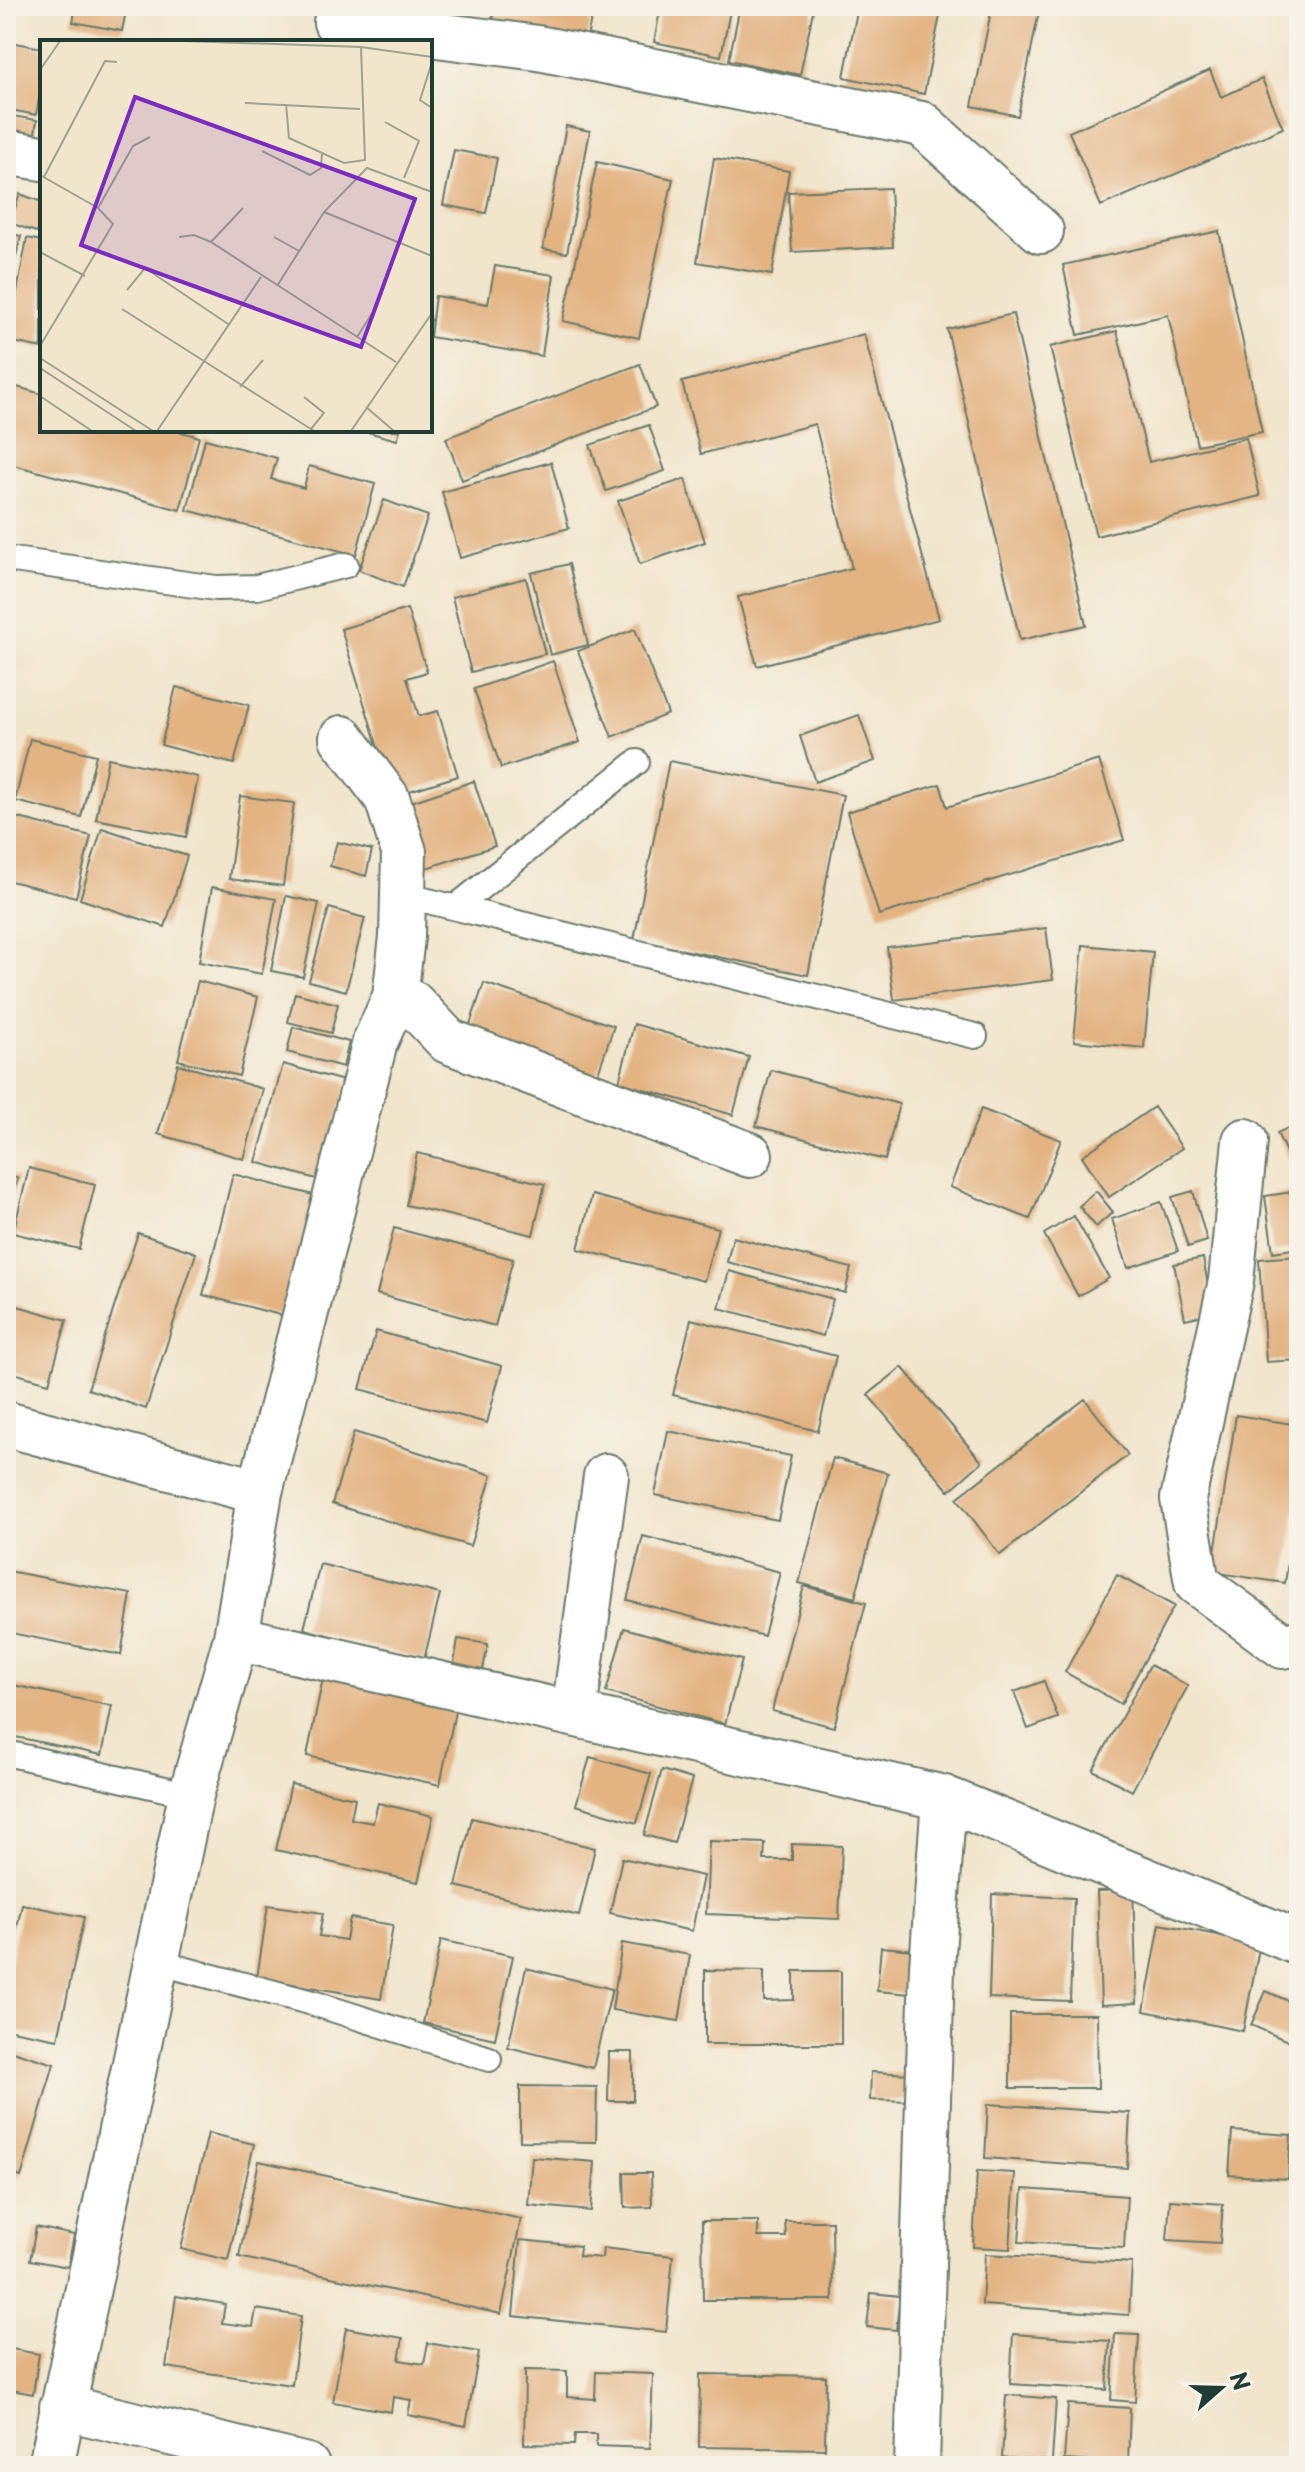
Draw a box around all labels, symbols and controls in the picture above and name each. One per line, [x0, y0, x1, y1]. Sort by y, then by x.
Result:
inset map [40, 40, 432, 432]
north arrow [1181, 2348, 1261, 2428]
text: N [1223, 2367, 1260, 2394]

